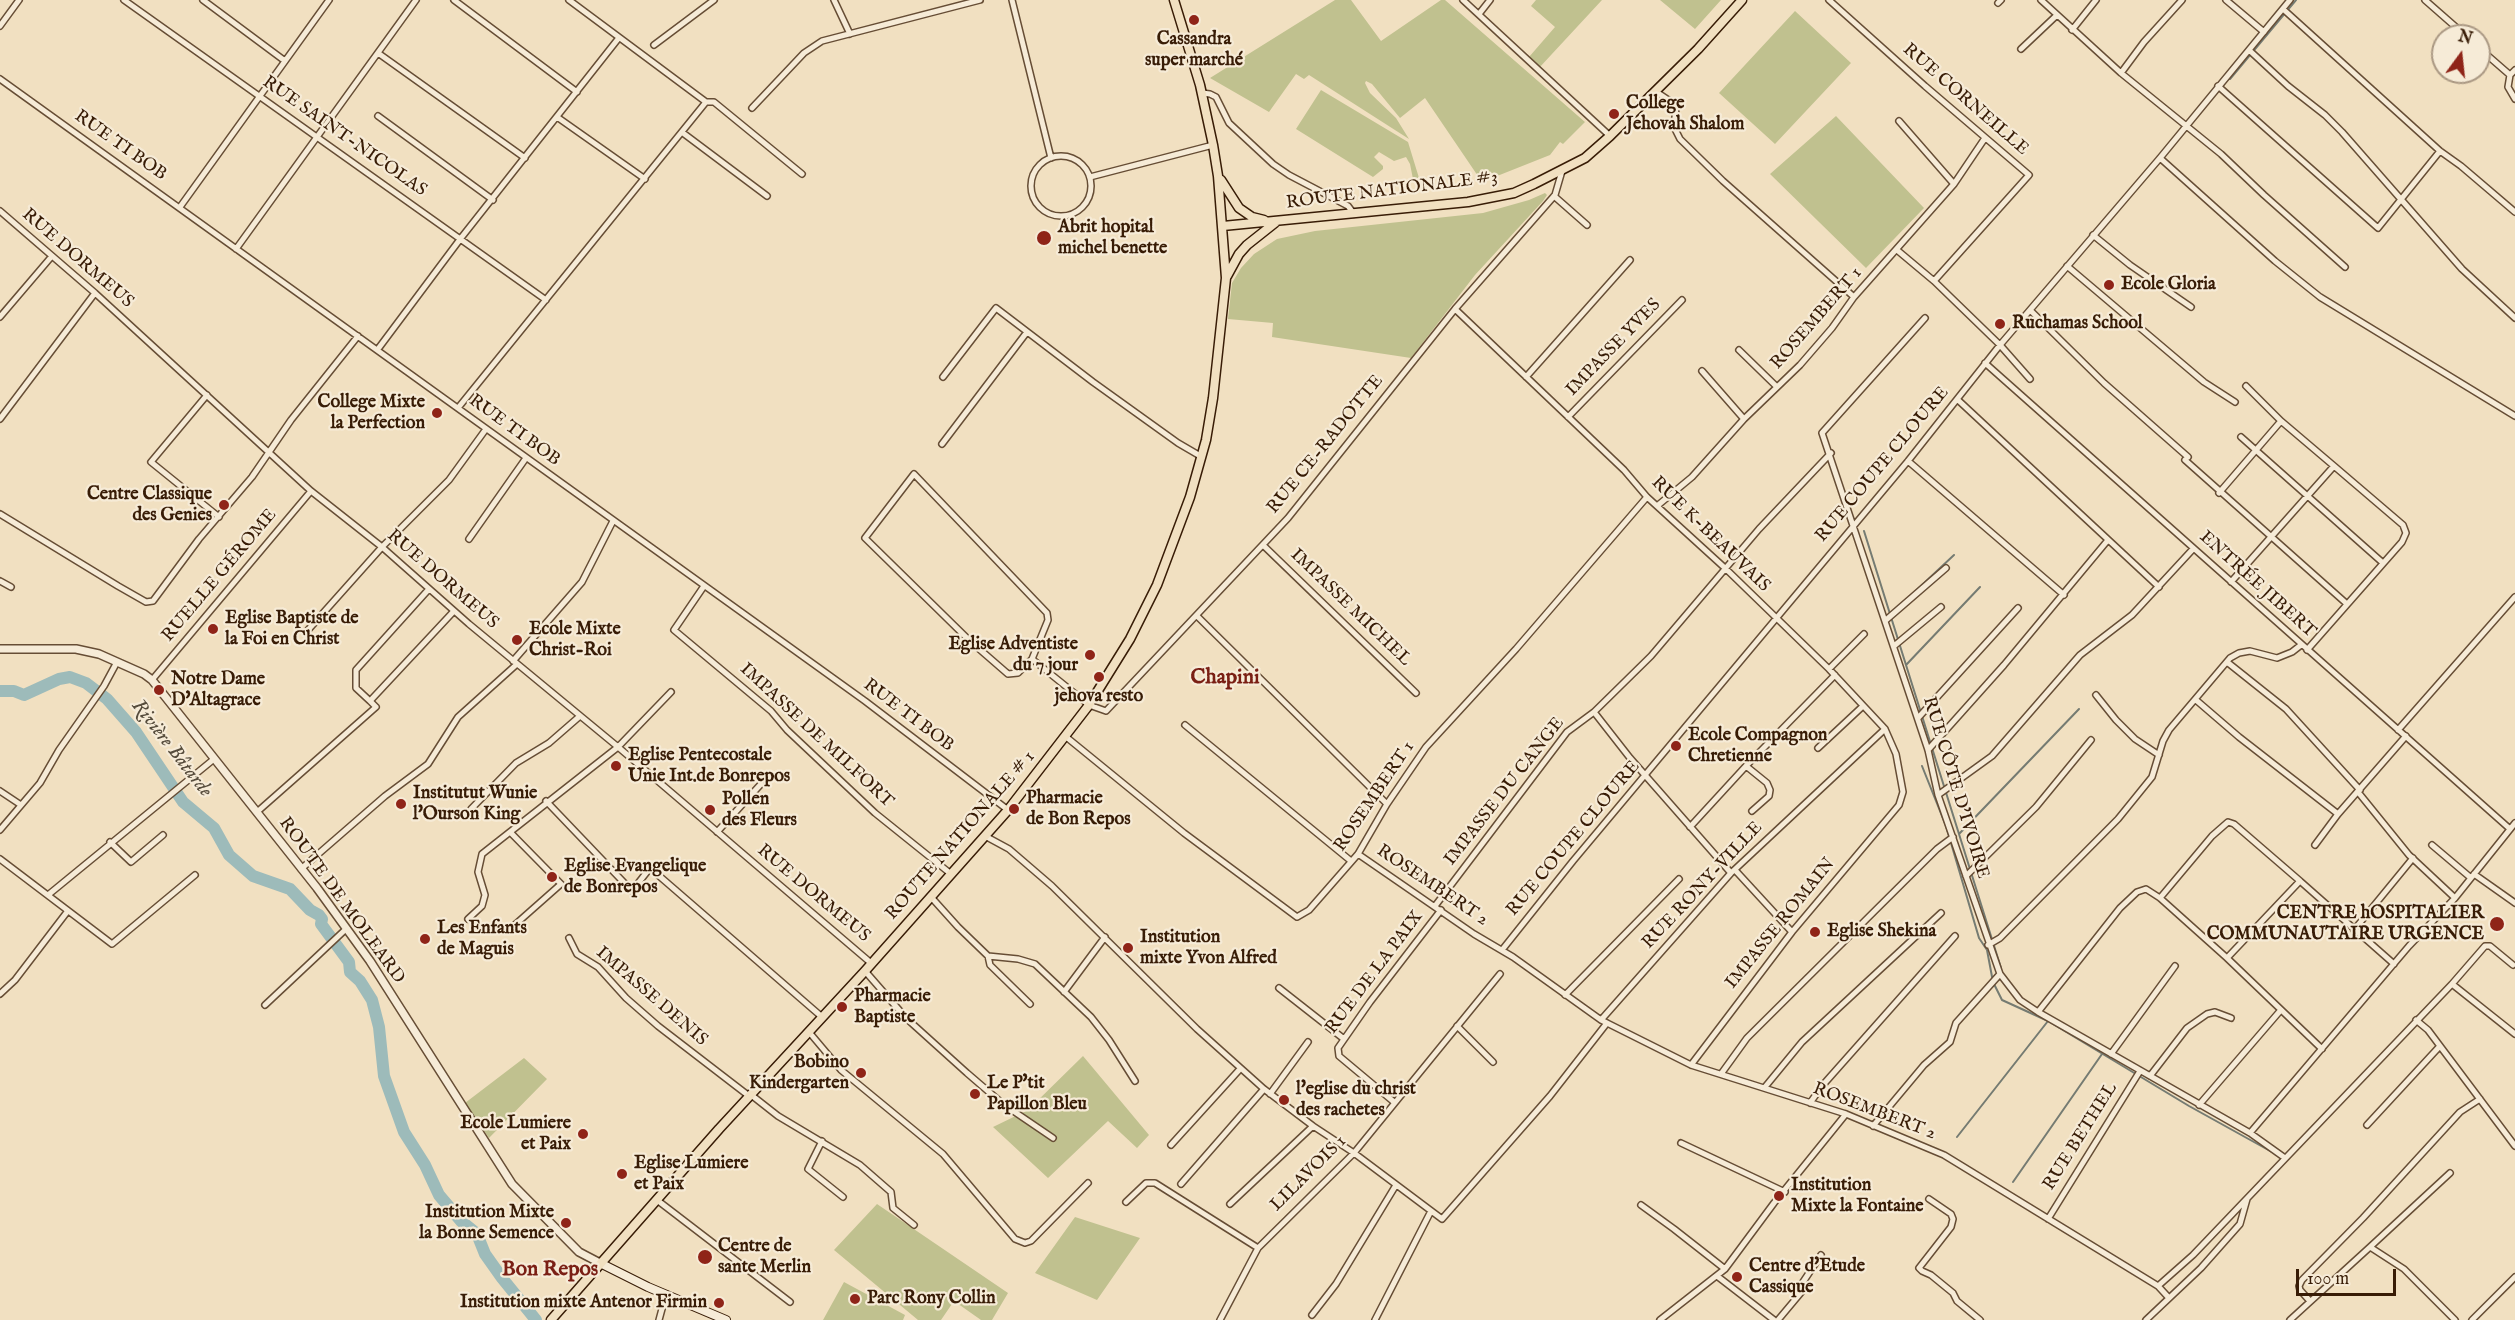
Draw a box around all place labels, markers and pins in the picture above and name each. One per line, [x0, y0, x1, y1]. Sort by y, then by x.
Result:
marker: Cassandra super marché [1187, 13, 1201, 27]
place label: Cassandra super marché [1145, 29, 1243, 72]
place label: College Jehovah Shalom [1626, 93, 1744, 136]
marker: College Jehovah Shalom [1607, 107, 1621, 121]
place label: Abrit hopital michel benette [1058, 217, 1167, 260]
marker: Abrit hopital michel benette [1035, 229, 1053, 247]
place label: Ecole Gloria [2121, 274, 2216, 296]
marker: Ecole Gloria [2102, 278, 2116, 292]
place label: Ruchamas School [2012, 313, 2143, 335]
marker: Ruchamas School [1993, 317, 2007, 331]
place label: College Mixte la Perfection [318, 392, 425, 434]
marker: College Mixte la Perfection [430, 406, 444, 420]
place label: Centre Classique des Genies [87, 484, 212, 526]
marker: Centre Classique des Genies [217, 498, 231, 512]
place label: Eglise Baptiste de la Foi en Christ [225, 608, 358, 650]
place label: Ecole Mixte Christ-Roi [529, 619, 621, 662]
marker: Eglise Baptiste de la Foi en Christ [206, 622, 220, 636]
marker: Ecole Mixte Christ-Roi [510, 633, 524, 647]
place label: Eglise Adventiste du 7 jour [948, 634, 1078, 676]
marker: Eglise Adventiste du 7 jour [1083, 648, 1097, 662]
place label: Notre Dame D'Altagrace [171, 669, 265, 712]
marker: jehova resto [1092, 670, 1106, 684]
marker: Notre Dame D'Altagrace [152, 683, 166, 697]
place label: jehova resto [1055, 686, 1143, 708]
place label: Ecole Compagnon Chretienne [1688, 725, 1827, 768]
marker: Ecole Compagnon Chretienne [1669, 739, 1683, 753]
place label: Eglise Pentecostale Unie Int.de Bonrepos [628, 745, 790, 788]
marker: Eglise Pentecostale Unie Int.de Bonrepos [609, 759, 623, 773]
place label: Institutut Wunie l'Ourson King [413, 783, 537, 826]
place label: Pharmacie de Bon Repos [1026, 788, 1131, 830]
place label: Pollen des Fleurs [722, 789, 797, 832]
marker: Institutut Wunie l'Ourson King [394, 797, 408, 811]
marker: Pharmacie de Bon Repos [1007, 802, 1021, 816]
marker: Pollen des Fleurs [703, 803, 717, 817]
place label: Eglise Evangelique de Bonrepos [564, 856, 706, 898]
marker: Eglise Evangelique de Bonrepos [545, 870, 559, 884]
place label: CENTRE hOSPITALIER COMMUNAUTAIRE URGENCE [2207, 903, 2484, 946]
marker: CENTRE hOSPITALIER COMMUNAUTAIRE URGENCE [2488, 915, 2506, 933]
place label: Les Enfants de Maguis [437, 918, 527, 960]
place label: Eglise Shekina [1827, 921, 1936, 943]
marker: Eglise Shekina [1808, 925, 1822, 939]
place label: Institution mixte Yvon Alfred [1140, 927, 1277, 970]
marker: Les Enfants de Maguis [418, 932, 432, 946]
marker: Institution mixte Yvon Alfred [1121, 941, 1135, 955]
place label: Pharmacie Baptiste [854, 986, 931, 1028]
marker: Pharmacie Baptiste [835, 1000, 849, 1014]
place label: Bobino Kindergarten [749, 1052, 849, 1094]
marker: Bobino Kindergarten [854, 1066, 868, 1080]
place label: Le P'tit Papillon Bleu [987, 1073, 1087, 1116]
place label: l'eglise du christ des rachetes [1296, 1079, 1416, 1122]
marker: Le P'tit Papillon Bleu [968, 1087, 982, 1101]
marker: l'eglise du christ des rachetes [1277, 1093, 1291, 1107]
place label: Ecole Lumiere et Paix [460, 1113, 571, 1156]
marker: Ecole Lumiere et Paix [576, 1127, 590, 1141]
place label: Eglise Lumiere et Paix [634, 1153, 748, 1196]
marker: Eglise Lumiere et Paix [615, 1167, 629, 1181]
place label: Institution Mixte la Fontaine [1791, 1175, 1924, 1218]
marker: Institution Mixte la Fontaine [1772, 1189, 1786, 1203]
place label: Institution Mixte la Bonne Semence [419, 1202, 554, 1244]
marker: Institution Mixte la Bonne Semence [559, 1216, 573, 1230]
place label: Centre de sante Merlin [718, 1236, 811, 1278]
marker: Centre de sante Merlin [696, 1248, 714, 1266]
place label: Centre d'Etude Cassique [1749, 1256, 1865, 1298]
marker: Centre d'Etude Cassique [1730, 1270, 1744, 1284]
place label: Parc Rony Collin [867, 1288, 996, 1310]
place label: Institution mixte Antenor Firmin [460, 1292, 707, 1314]
marker: Parc Rony Collin [848, 1292, 862, 1306]
marker: Institution mixte Antenor Firmin [712, 1296, 726, 1310]

